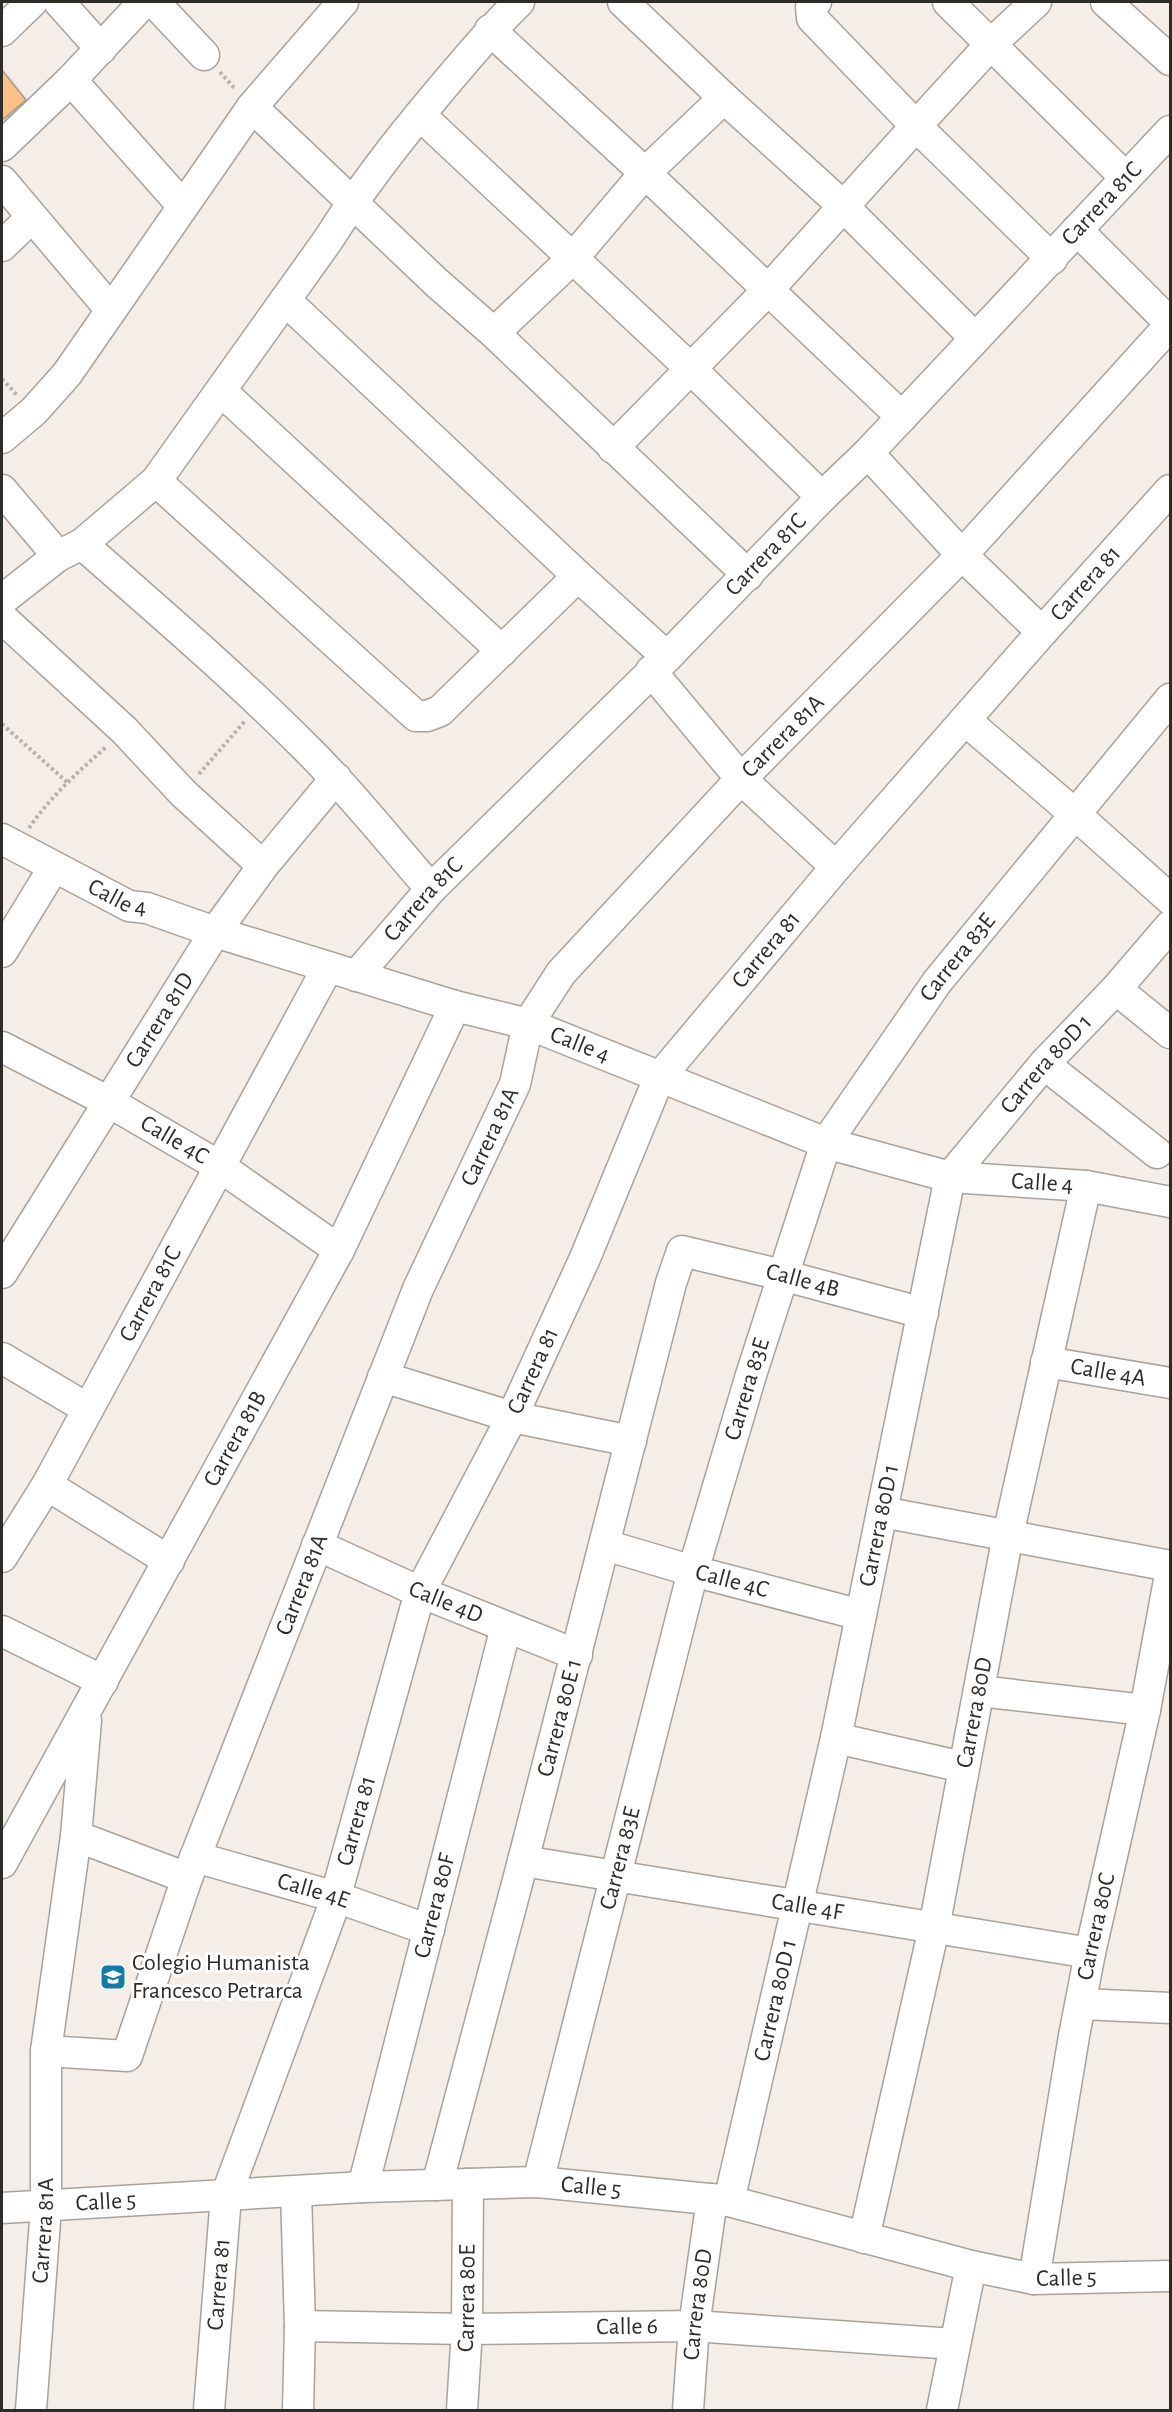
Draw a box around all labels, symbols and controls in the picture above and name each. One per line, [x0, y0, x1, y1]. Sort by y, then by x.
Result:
street label: Carrera 81C [1057, 157, 1146, 250]
street label: Carrera 81C [721, 509, 811, 601]
street label: Carrera 81 [1046, 541, 1125, 626]
street label: Carrera 81A [737, 690, 829, 783]
street label: Carrera 81C [379, 853, 468, 946]
street label: Calle 4 [84, 875, 148, 920]
street label: Carrera 81 [728, 907, 805, 993]
street label: Carrera 83E [915, 909, 1000, 1006]
street label: Carrera 81D [121, 968, 199, 1072]
street label: Carrera 80D 1 [996, 1010, 1097, 1118]
street label: Calle 4 [547, 1022, 613, 1067]
street label: Carrera 81A [456, 1084, 524, 1190]
street label: Calle 4C [136, 1111, 213, 1169]
street label: Calle 4 [1010, 1169, 1074, 1197]
street label: Carrera 81C [115, 1242, 186, 1346]
street label: Calle 4B [764, 1260, 842, 1302]
street label: Carrera 81 [503, 1324, 563, 1418]
street label: Carrera 83E [720, 1335, 774, 1443]
street label: Calle 4A [1069, 1354, 1148, 1391]
street label: Carrera 81B [199, 1387, 271, 1491]
street label: Carrera 80D 1 [855, 1462, 903, 1589]
street label: Carrera 81A [271, 1531, 333, 1638]
street label: Calle 4C [693, 1560, 771, 1602]
street label: Calle 4D [405, 1577, 486, 1628]
street label: Carrera 80D [952, 1655, 997, 1770]
street label: Carrera 80E 1 [533, 1657, 586, 1779]
street label: Carrera 81 [333, 1773, 380, 1869]
street label: Carrera 83E [596, 1804, 645, 1912]
street label: Carrera 80F [410, 1851, 460, 1961]
street label: Calle 4E [275, 1869, 353, 1913]
street label: Carrera 80C [1073, 1871, 1120, 1982]
street label: Calle 4F [770, 1889, 846, 1925]
street label: Carrera 80D 1 [750, 1937, 801, 2064]
place label: Colegio Humanista Francesco Petrarca [132, 1951, 310, 2003]
school or university icon: Colegio Humanista Francesco Petrarca [98, 1962, 128, 1992]
street label: Calle 5 [560, 2172, 622, 2202]
street label: Carrera 81A [28, 2177, 58, 2284]
street label: Calle 5 [75, 2188, 137, 2216]
street label: Carrera 81 [203, 2238, 235, 2331]
street label: Carrera 80E [454, 2244, 480, 2353]
street label: Carrera 80D [680, 2247, 717, 2361]
street label: Calle 5 [1036, 2266, 1097, 2291]
street label: Calle 6 [596, 2314, 658, 2339]

